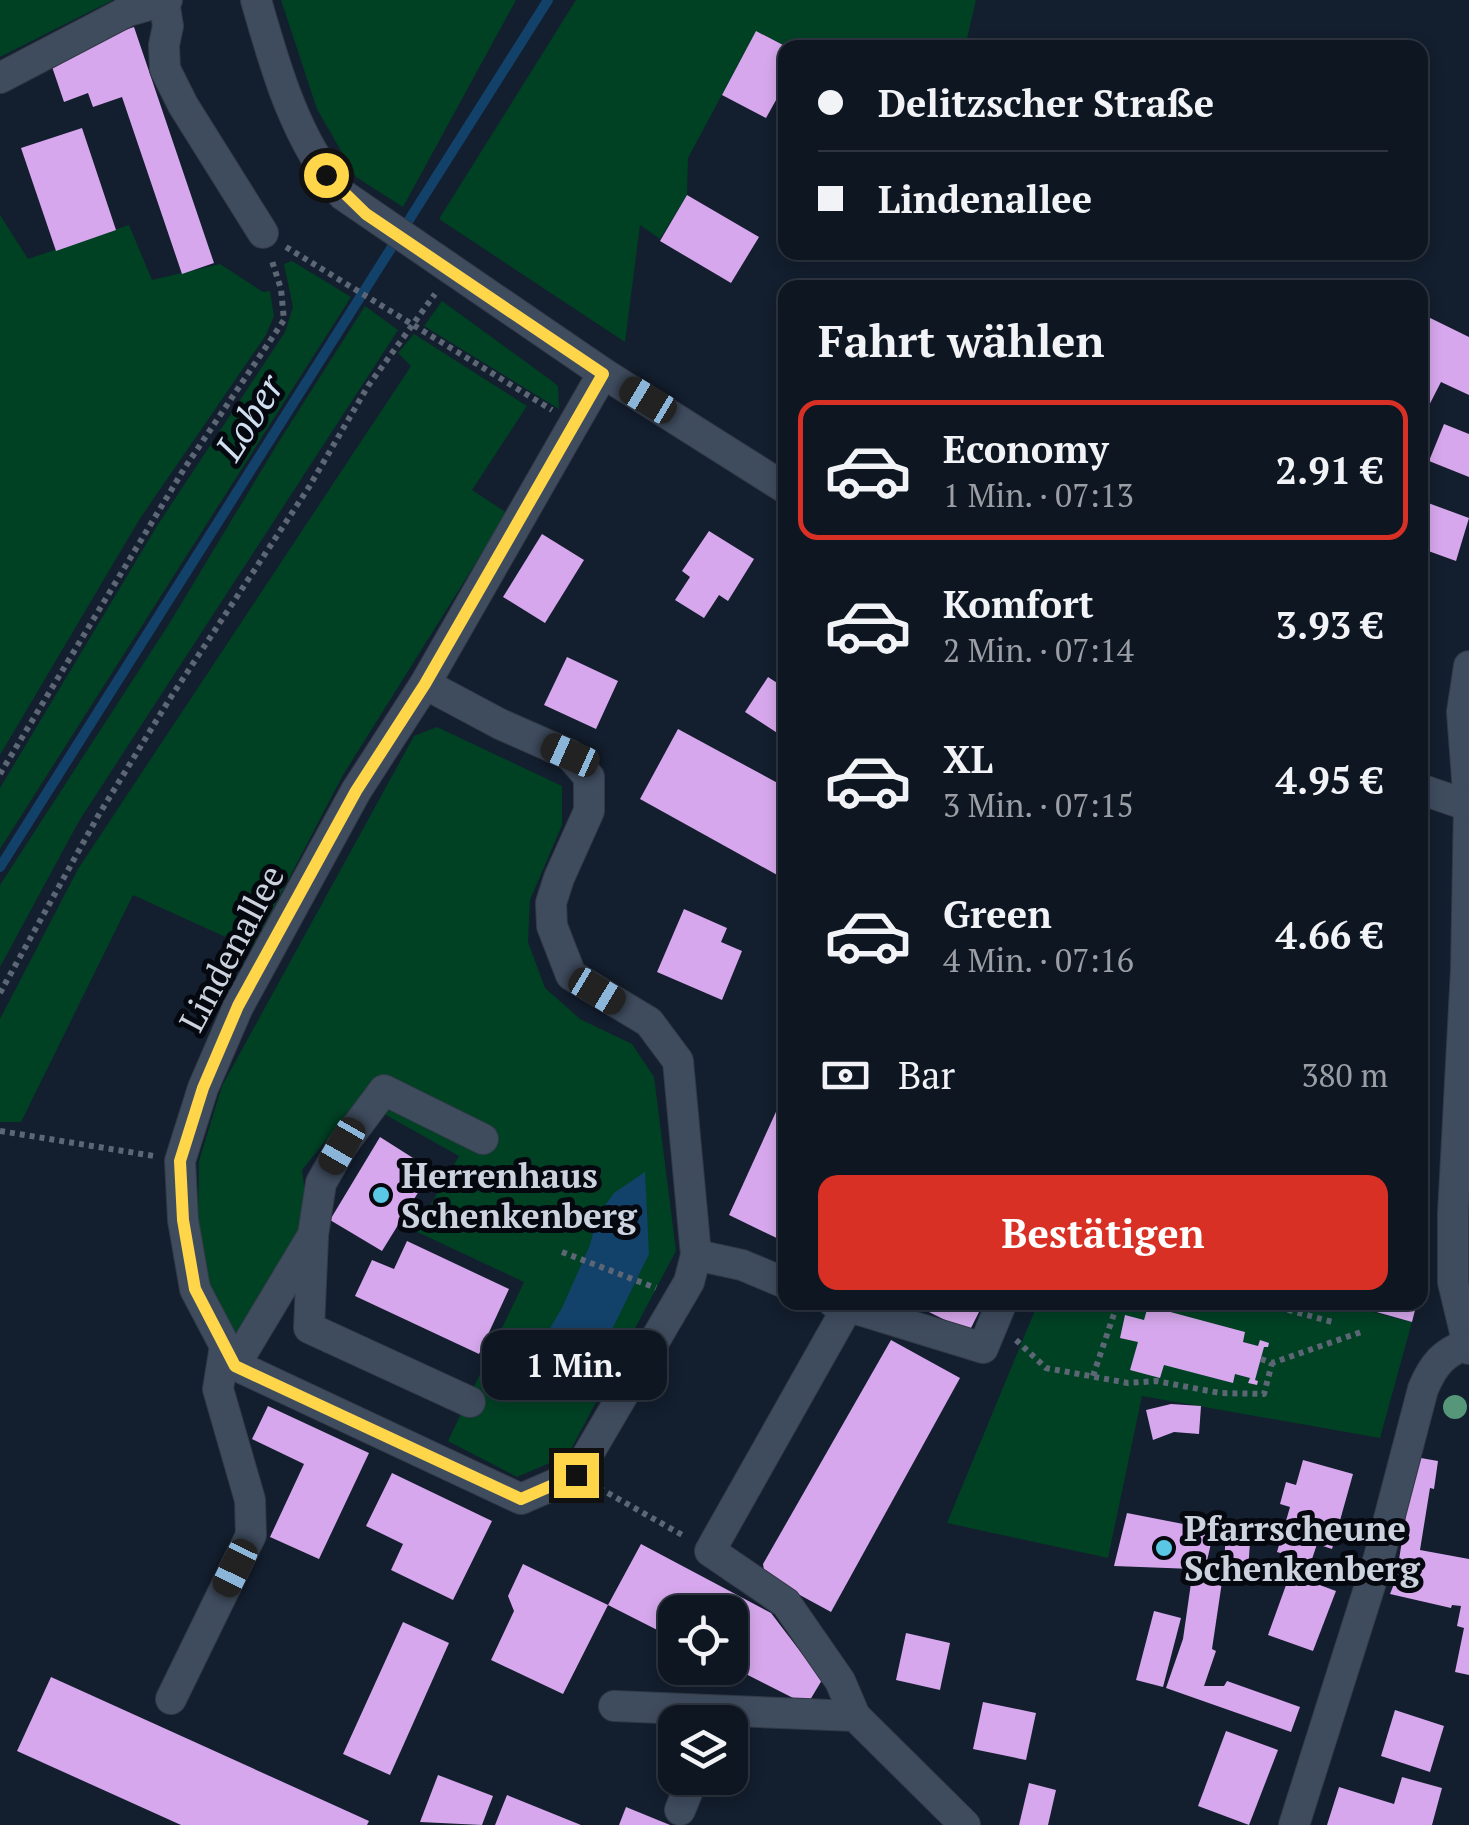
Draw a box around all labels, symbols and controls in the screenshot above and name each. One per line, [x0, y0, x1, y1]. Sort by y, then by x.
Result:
text: Delitzscher Straße [878, 78, 1214, 128]
route start [304, 153, 349, 198]
text: Lindenallee [878, 174, 1092, 224]
text: Fahrt wählen [818, 310, 1104, 370]
water label: Lober [203, 364, 295, 470]
car [615, 372, 681, 428]
text: Economy [943, 424, 1109, 474]
icon: car [823, 425, 913, 515]
text: 2.91 € [1276, 445, 1383, 495]
text: 1 Min. · 07:13 [943, 474, 1134, 516]
text: Komfort [943, 579, 1094, 629]
icon: car [823, 580, 913, 670]
text: 3.93 € [1276, 600, 1383, 650]
text: 2 Min. · 07:14 [943, 629, 1134, 671]
car [536, 729, 604, 781]
text: XL [943, 734, 993, 784]
icon: car [823, 735, 913, 825]
text: 4.95 € [1276, 755, 1383, 805]
text: 3 Min. · 07:15 [943, 784, 1134, 826]
street label: Lindenallee [168, 857, 294, 1039]
text: Green [943, 889, 1052, 939]
icon: car [823, 890, 913, 980]
text: 4.66 € [1276, 910, 1383, 960]
text: 4 Min. · 07:16 [943, 939, 1134, 981]
car [564, 963, 630, 1019]
icon: cash [818, 1048, 873, 1103]
text: Bar [898, 1050, 955, 1100]
text: 380 m [1301, 1054, 1388, 1096]
car [314, 1113, 370, 1179]
place label: Herrenhaus Schenkenberg [401, 1152, 638, 1238]
button: Bestätigen [818, 1175, 1388, 1290]
marker: Herrenhaus Schenkenberg [370, 1184, 392, 1206]
callout: 1 Min. [484, 1330, 668, 1400]
text: 1 Min. [526, 1344, 623, 1386]
route end [554, 1453, 599, 1498]
place label: Pfarrscheune Schenkenberg [1184, 1505, 1421, 1591]
car [208, 1534, 262, 1602]
marker: Pfarrscheune Schenkenberg [1153, 1537, 1175, 1559]
map controls [658, 1595, 748, 1795]
button: locate [658, 1595, 748, 1685]
button: layers [658, 1705, 748, 1795]

